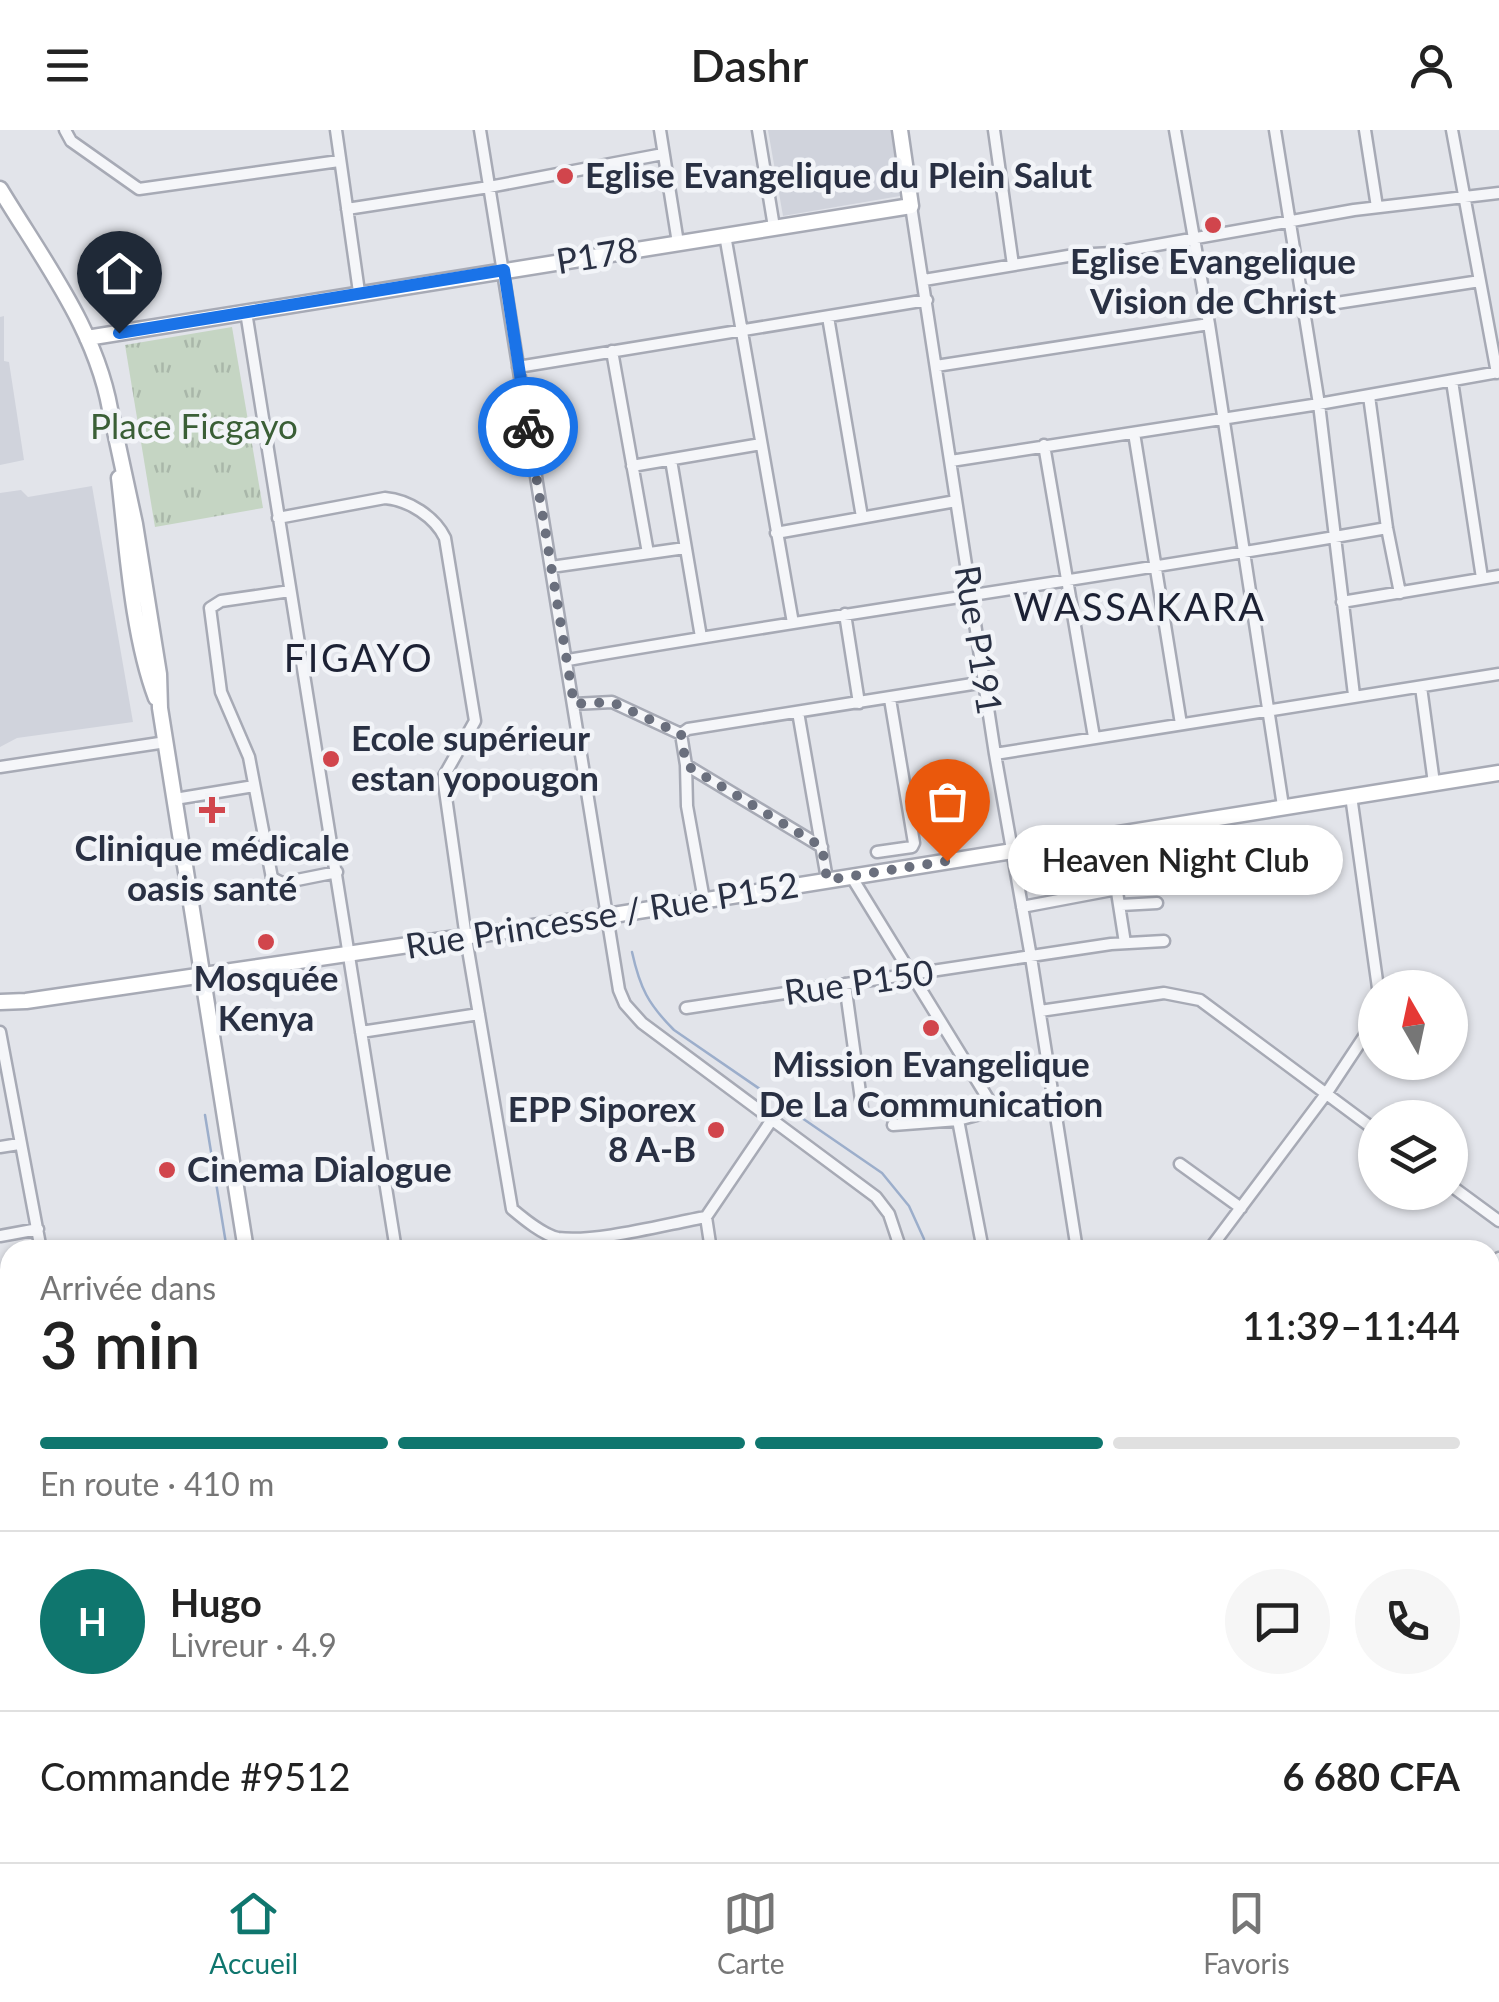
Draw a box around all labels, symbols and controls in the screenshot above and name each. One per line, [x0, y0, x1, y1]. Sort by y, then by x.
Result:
icon: menu [40, 38, 95, 93]
text: Dashr [691, 38, 808, 92]
icon: person [1404, 38, 1459, 93]
place label: Eglise Evangelique du Plein Salut [585, 153, 1092, 195]
marker: Eglise Evangelique du Plein Salut [554, 165, 576, 187]
marker: Eglise Evangelique Vision de Christ [1202, 214, 1224, 236]
street label: P178 [553, 227, 640, 281]
pin [77, 231, 162, 334]
place label: Eglise Evangelique Vision de Christ [1070, 239, 1356, 321]
icon: home [92, 246, 147, 301]
courier [478, 377, 578, 477]
icon: bike [501, 400, 556, 455]
park label: Place Ficgayo [90, 404, 298, 446]
street label: Rue P191 [947, 562, 1012, 717]
district label: WASSAKARA [1014, 583, 1266, 629]
district label: FIGAYO [284, 634, 434, 680]
place label: Ecole supérieur estan yopougon [351, 716, 599, 798]
marker: Ecole supérieur estan yopougon [320, 748, 342, 770]
pin [905, 759, 990, 862]
icon: bag [920, 774, 975, 829]
marker: Clinique médicale oasis santé [199, 797, 225, 823]
place label: Clinique médicale oasis santé [75, 826, 349, 908]
callout: Heaven Night Club [1007, 826, 1342, 896]
text: Heaven Night Club [1042, 840, 1309, 879]
street label: Rue Princesse / Rue P152 [402, 862, 801, 966]
marker: Mosquée Kenya [255, 931, 277, 953]
street label: Rue P150 [781, 950, 936, 1012]
place label: Mosquée Kenya [193, 956, 339, 1038]
north arrow [1358, 970, 1468, 1080]
map controls [1358, 970, 1468, 1210]
marker: Mission Evangelique De La Communication [920, 1017, 942, 1039]
place label: Mission Evangelique De La Communication [759, 1042, 1103, 1124]
place label: EPP Siporex 8 A-B [508, 1087, 697, 1169]
button: layers [1358, 1100, 1468, 1210]
marker: EPP Siporex 8 A-B [705, 1119, 727, 1141]
place label: Cinema Dialogue [187, 1147, 452, 1189]
marker: Cinema Dialogue [156, 1159, 178, 1181]
text: Arrivée dans [40, 1268, 216, 1307]
text: 11:39–11:44 [1242, 1302, 1460, 1348]
text: 3 min [40, 1305, 200, 1383]
text: En route · 410 m [40, 1464, 274, 1503]
button: chat [1225, 1569, 1330, 1674]
button: phone [1355, 1569, 1460, 1674]
text: Hugo [170, 1579, 262, 1625]
text: H [78, 1598, 107, 1644]
text: Livreur · 4.9 [170, 1625, 337, 1664]
text: Commande #9512 [40, 1753, 350, 1799]
text: 6 680 CFA [1283, 1753, 1460, 1799]
tab: Accueil [209, 1886, 298, 1980]
tab: Carte [717, 1886, 784, 1980]
tab: Favoris [1203, 1886, 1290, 1980]

